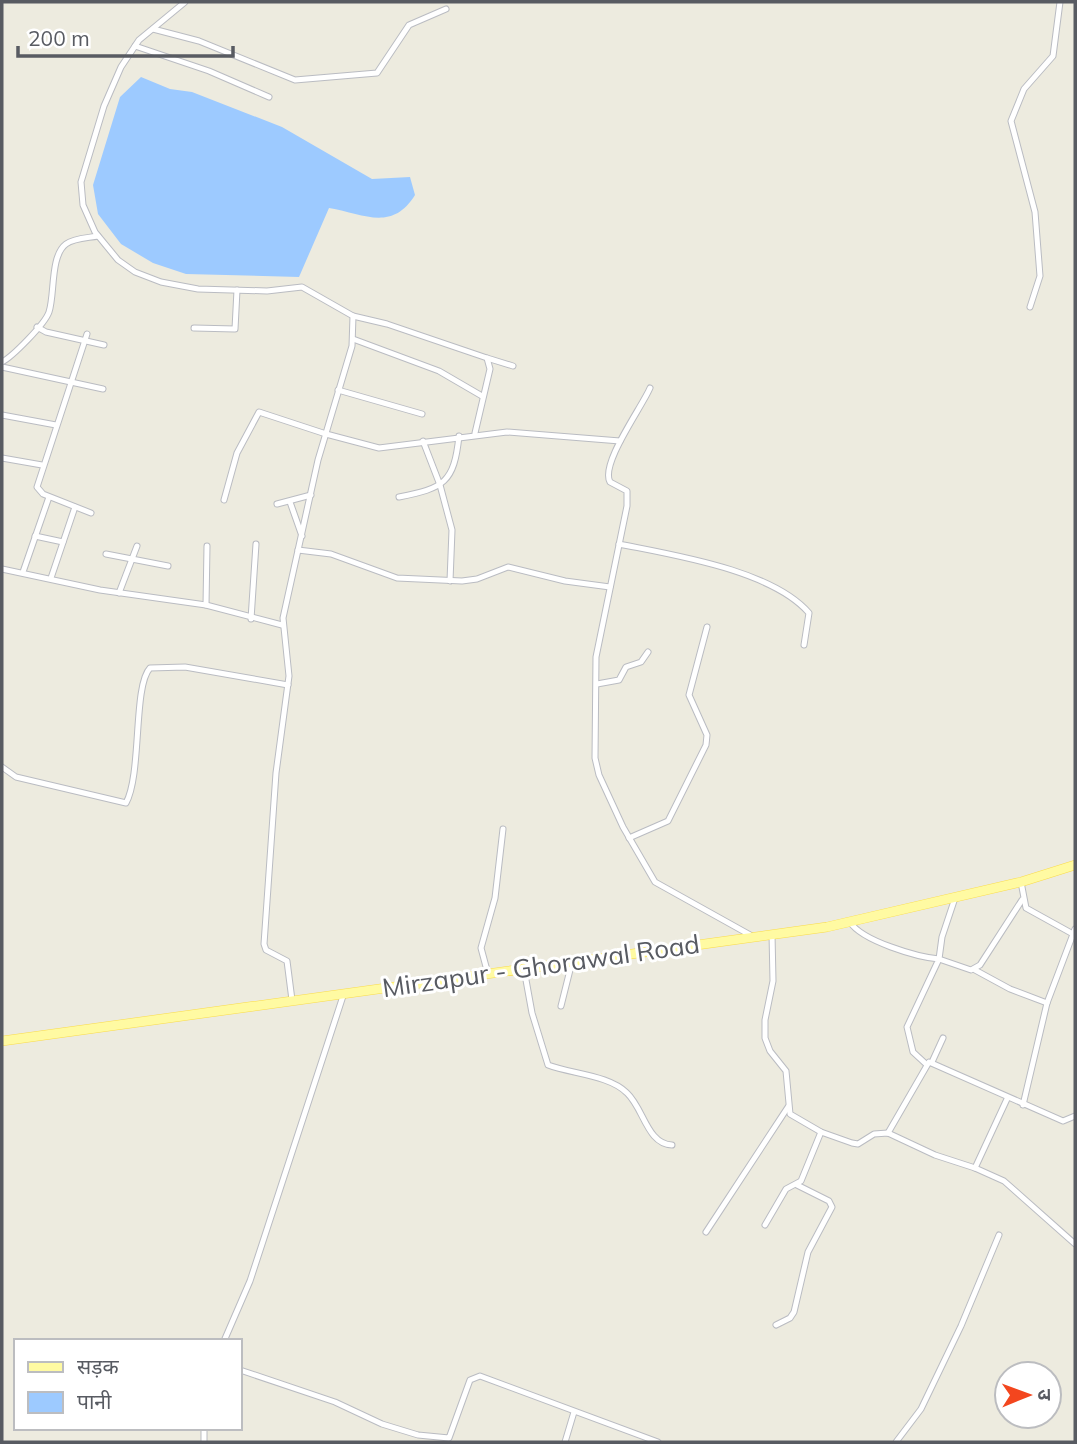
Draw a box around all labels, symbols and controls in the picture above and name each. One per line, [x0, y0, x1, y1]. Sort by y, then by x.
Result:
scale bar [18, 14, 233, 58]
text: 200 m [28, 25, 90, 51]
street label: Mirzapur - Ghorawal Road [380, 927, 702, 1004]
legend [14, 1339, 242, 1430]
text: सड़क [77, 1353, 119, 1379]
north arrow [993, 1360, 1063, 1430]
text: पानी [77, 1388, 112, 1414]
text: उ [1033, 1389, 1057, 1401]

